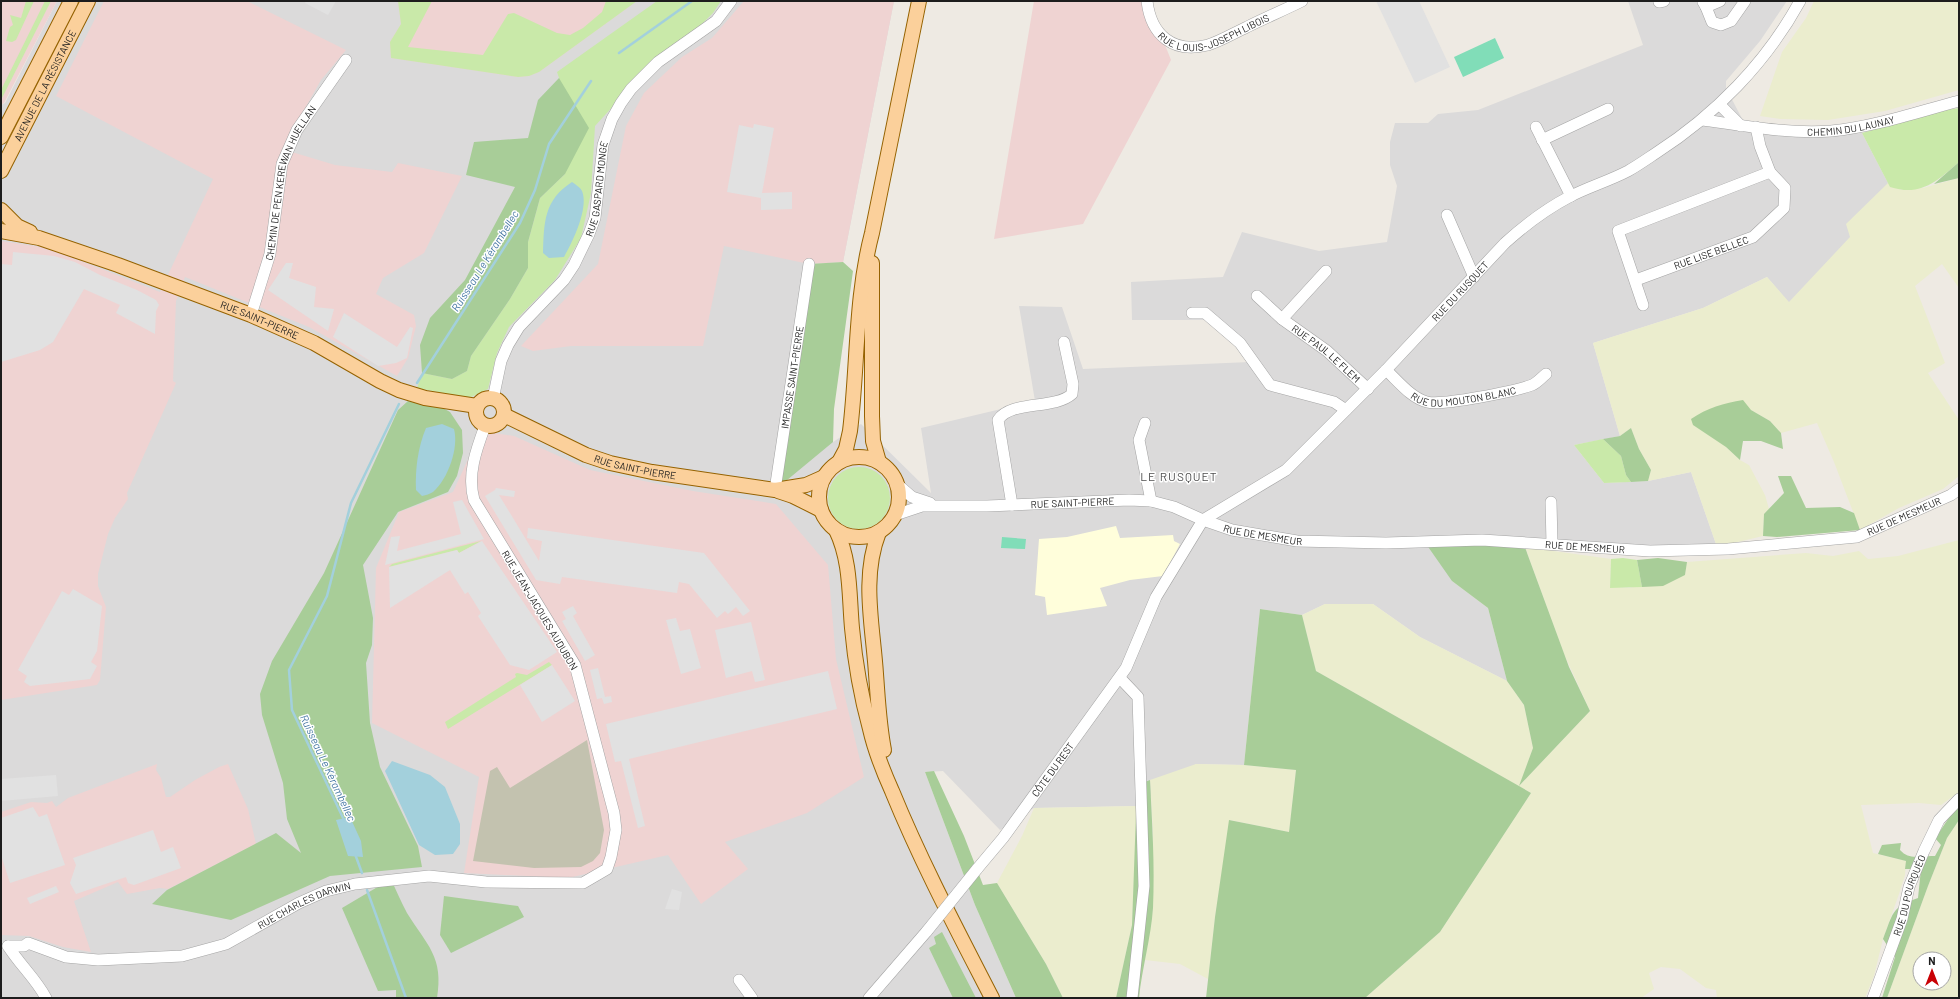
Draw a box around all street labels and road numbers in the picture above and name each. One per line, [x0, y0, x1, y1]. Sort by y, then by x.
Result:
street label: RUE LOUIS-JOSEPH LIBOIS [1156, 11, 1271, 53]
street label: AVENUE DE LA RÉSISTANCE [11, 28, 78, 143]
street label: CHEMIN DE PEN KEREWAN HUELLAN [262, 103, 318, 262]
street label: CHEMIN DU LAUNAY [1807, 113, 1896, 138]
street label: RUE GASPARD MONGE [583, 139, 610, 238]
street label: RUE LISE BELLEC [1672, 233, 1750, 272]
street label: RUE DU RUSQUET [1429, 258, 1491, 324]
street label: RUE SAINT-PIERRE [219, 298, 301, 341]
street label: RUE PAUL LE FLEM [1290, 322, 1363, 385]
street label: IMPASSE SAINT-PIERRE [778, 325, 806, 430]
street label: RUE DU MOUTON BLANC [1409, 384, 1517, 409]
street label: RUE SAINT-PIERRE [593, 452, 677, 481]
street label: RUE DE MESMEUR [1865, 494, 1943, 538]
street label: RUE SAINT-PIERRE [1030, 495, 1115, 510]
street label: RUE DE MESMEUR [1222, 521, 1302, 547]
street label: RUE DE MESMEUR [1545, 538, 1625, 555]
street label: RUE JEAN-JACQUES AUDUBON [499, 548, 581, 672]
street label: CÔTE DU REST [1029, 740, 1076, 799]
street label: RUE DU POURQUÉO [1890, 853, 1928, 937]
street label: RUE CHARLES DARWIN [255, 879, 352, 931]

